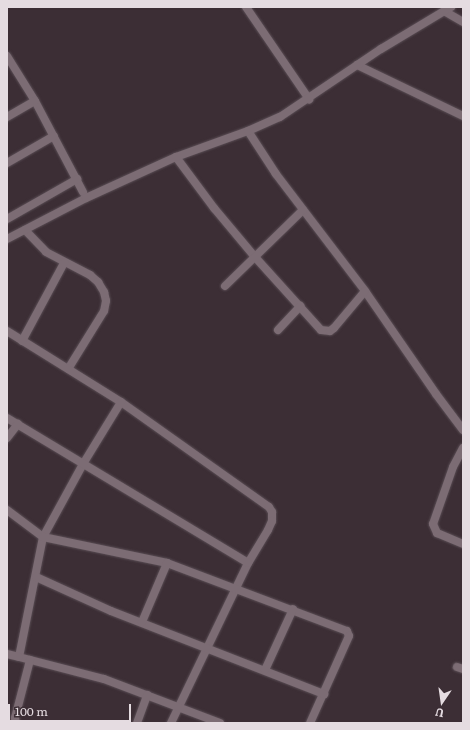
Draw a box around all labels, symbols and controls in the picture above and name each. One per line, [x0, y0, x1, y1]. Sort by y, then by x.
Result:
north arrow [422, 682, 462, 722]
scale bar [10, 696, 133, 722]
text: 100 m [15, 702, 48, 720]
text: U [433, 705, 445, 722]

